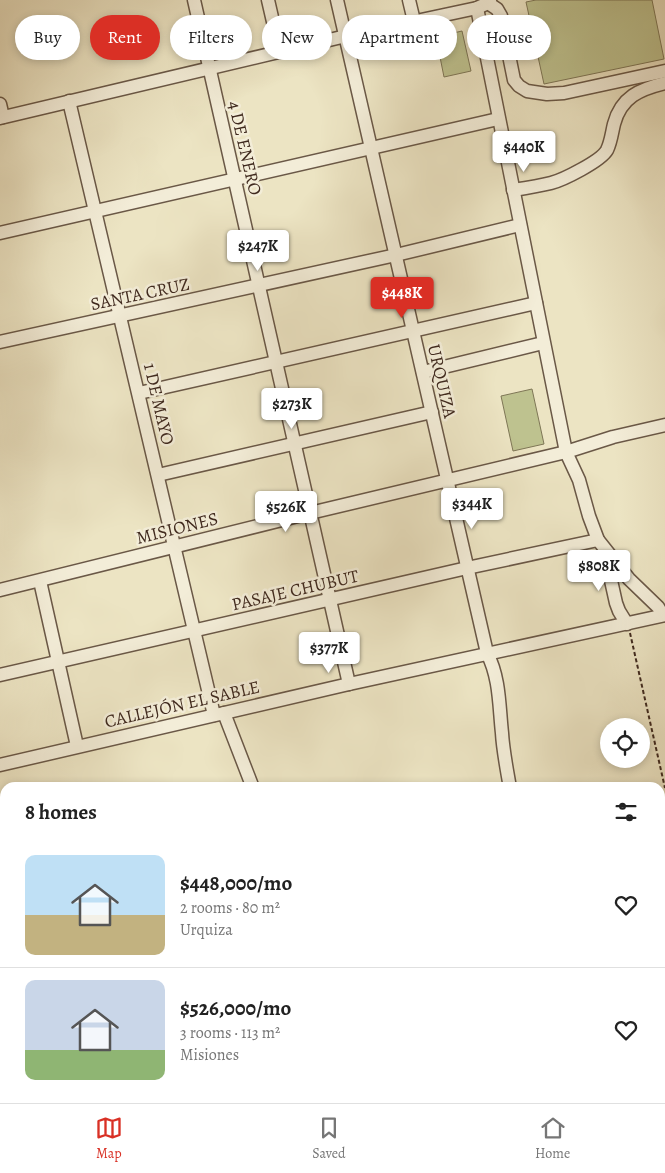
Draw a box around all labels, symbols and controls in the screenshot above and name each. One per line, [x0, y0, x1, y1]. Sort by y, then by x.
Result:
chip: Buy [15, 15, 80, 60]
chip: Rent [90, 15, 160, 60]
chip: Filters [170, 15, 252, 60]
chip: New [262, 15, 332, 60]
chip: Apartment [342, 15, 457, 60]
chip: House [467, 15, 551, 60]
street label: 4 DE ENERO [223, 98, 267, 198]
pin: $440K [489, 130, 559, 173]
text: $440K [503, 136, 545, 158]
pin: $247K [223, 230, 293, 272]
text: $247K [238, 235, 278, 257]
street label: SANTA CRUZ [88, 272, 192, 316]
pin: $448K [367, 276, 437, 319]
text: $448K [382, 282, 422, 304]
street label: URQUIZA [422, 342, 462, 421]
street label: 1 DE MAYO [138, 361, 180, 447]
pin: $273K [257, 388, 327, 430]
text: $273K [272, 393, 312, 415]
pin: $344K [437, 488, 507, 530]
pin: $526K [251, 490, 321, 533]
text: $344K [452, 493, 492, 515]
text: $526K [266, 496, 306, 518]
street label: MISIONES [134, 506, 220, 550]
pin: $808K [564, 550, 634, 592]
text: $808K [578, 555, 620, 577]
street label: PASAJE CHUBUT [229, 564, 361, 616]
pin: $377K [294, 632, 364, 674]
text: $377K [310, 637, 348, 659]
street label: CALLEJÓN EL SABLE [102, 674, 262, 734]
map controls [600, 718, 650, 768]
button: locate [600, 718, 650, 768]
text: 8 homes [25, 798, 97, 826]
icon: filters [612, 798, 640, 826]
text: $448,000/mo [180, 869, 292, 897]
icon: home [65, 875, 125, 935]
icon: heart [612, 891, 640, 919]
text: 2 rooms · 80 m² [180, 897, 280, 919]
text: Urquiza [180, 919, 233, 941]
text: $526,000/mo [180, 994, 291, 1022]
icon: home [65, 1000, 125, 1060]
icon: heart [612, 1016, 640, 1044]
text: 3 rooms · 113 m² [180, 1022, 280, 1044]
text: Misiones [180, 1044, 239, 1066]
tab: Map [95, 1114, 123, 1163]
tab: Saved [312, 1114, 346, 1163]
tab: Home [535, 1114, 570, 1163]

